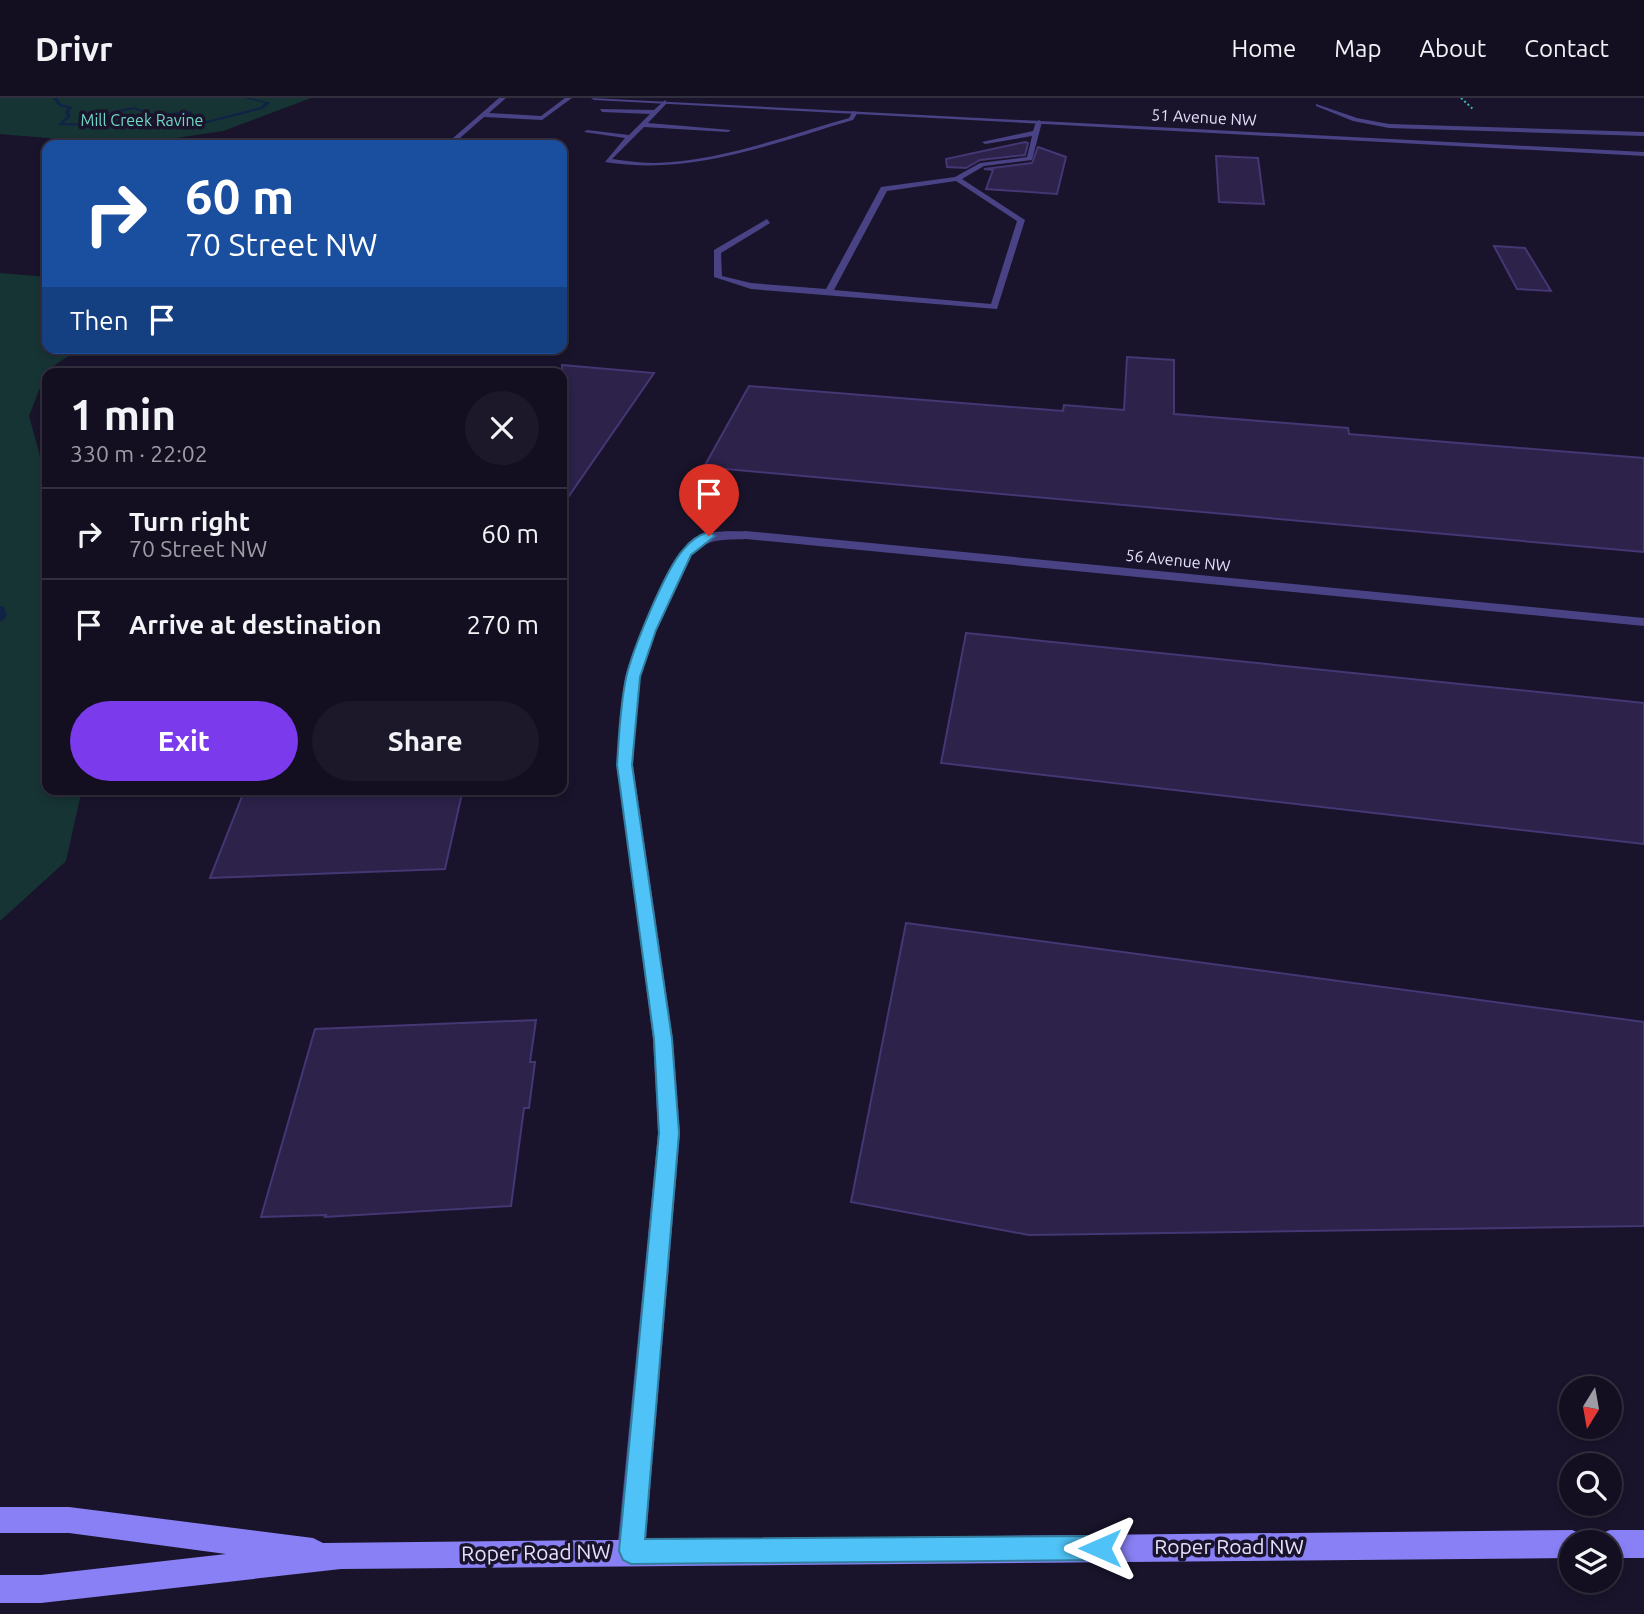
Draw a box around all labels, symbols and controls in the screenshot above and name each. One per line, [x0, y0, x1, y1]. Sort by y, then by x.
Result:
text: Drivr [35, 30, 113, 67]
text: Home [1231, 35, 1296, 62]
text: Map [1334, 35, 1381, 62]
text: About [1419, 35, 1486, 62]
text: Contact [1524, 35, 1609, 62]
street label: 51 Avenue NW [1151, 105, 1257, 129]
park label: Mill Creek Ravine [81, 111, 203, 129]
icon: right [70, 168, 161, 259]
text: 60 m [185, 168, 294, 223]
text: 70 Street NW [185, 226, 378, 262]
icon: arrive [143, 301, 181, 339]
text: Then [70, 306, 129, 335]
text: 1 min [70, 391, 176, 438]
button: close [465, 391, 539, 465]
text: 330 m · 22:02 [70, 441, 208, 466]
pin [679, 464, 739, 536]
icon: arrive [690, 475, 728, 513]
text: Turn right [129, 507, 250, 536]
icon: right [70, 515, 108, 553]
text: 60 m [481, 519, 539, 548]
text: 70 Street NW [129, 536, 267, 561]
street label: 56 Avenue NW [1125, 546, 1232, 574]
icon: arrive [70, 606, 108, 644]
text: Arrive at destination [129, 610, 382, 639]
text: 270 m [467, 610, 539, 639]
button: Exit [70, 701, 298, 781]
button: Share [312, 701, 539, 781]
north arrow [1559, 1376, 1622, 1438]
map controls [1559, 1376, 1622, 1593]
button: search [1559, 1453, 1622, 1516]
position arrow [1063, 1511, 1137, 1585]
button: layers [1559, 1530, 1622, 1593]
street label: Roper Road NW [1154, 1534, 1304, 1558]
street label: Roper Road NW [461, 1539, 611, 1565]

